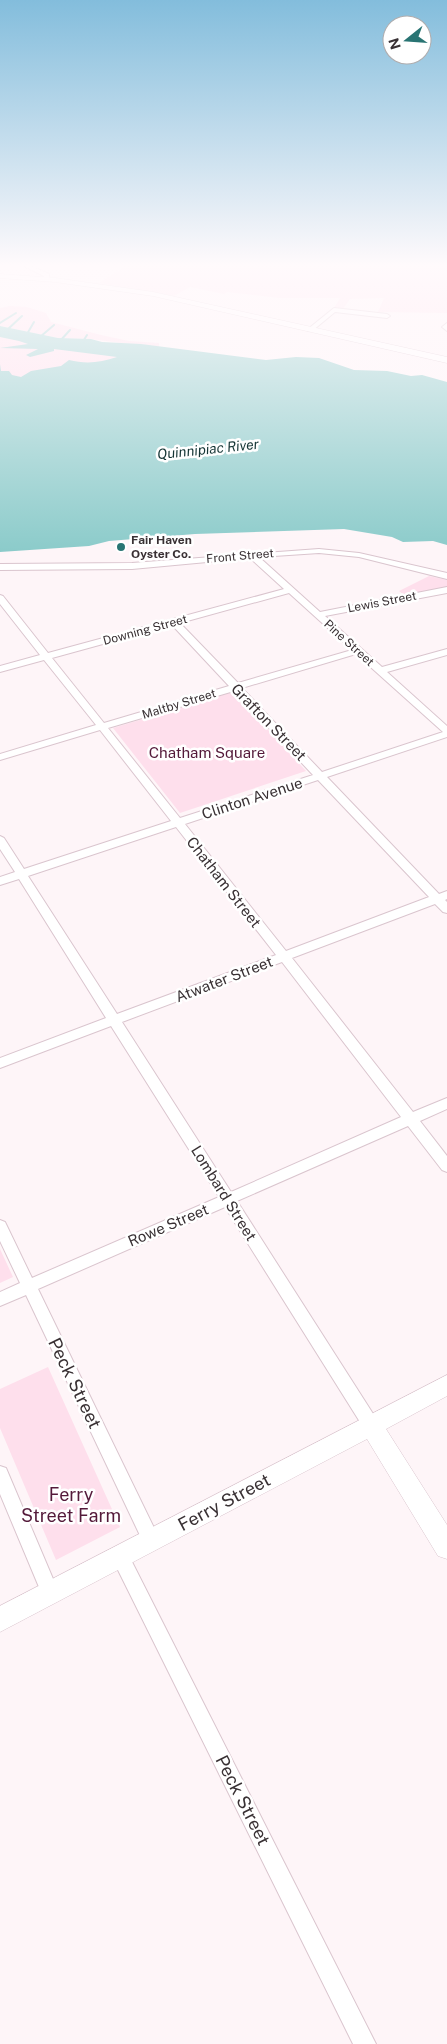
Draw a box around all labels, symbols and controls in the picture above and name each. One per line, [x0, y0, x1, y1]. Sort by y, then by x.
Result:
north arrow [382, 15, 432, 65]
text: N [385, 36, 404, 51]
water label: Quinnipiac River [156, 436, 260, 462]
place label: Fair Haven Oyster Co. [131, 533, 192, 561]
marker: Fair Haven Oyster Co. [115, 541, 127, 553]
street label: Front Street [206, 546, 275, 566]
street label: Lewis Street [346, 588, 418, 616]
street label: Downing Street [101, 612, 189, 648]
street label: Pine Street [321, 617, 377, 669]
street label: Grafton Street [228, 680, 310, 764]
street label: Maltby Street [140, 686, 218, 722]
park label: Chatham Square [149, 744, 265, 761]
street label: Clinton Avenue [200, 774, 304, 822]
street label: Chatham Street [183, 833, 265, 931]
street label: Atwater Street [173, 953, 275, 1005]
street label: Lombard Street [188, 1142, 260, 1244]
street label: Rowe Street [125, 1200, 211, 1250]
street label: Peck Street [44, 1334, 106, 1432]
street label: Ferry Street [174, 1469, 274, 1535]
park label: Ferry Street Farm [21, 1484, 121, 1526]
street label: Peck Street [211, 1751, 275, 1849]

